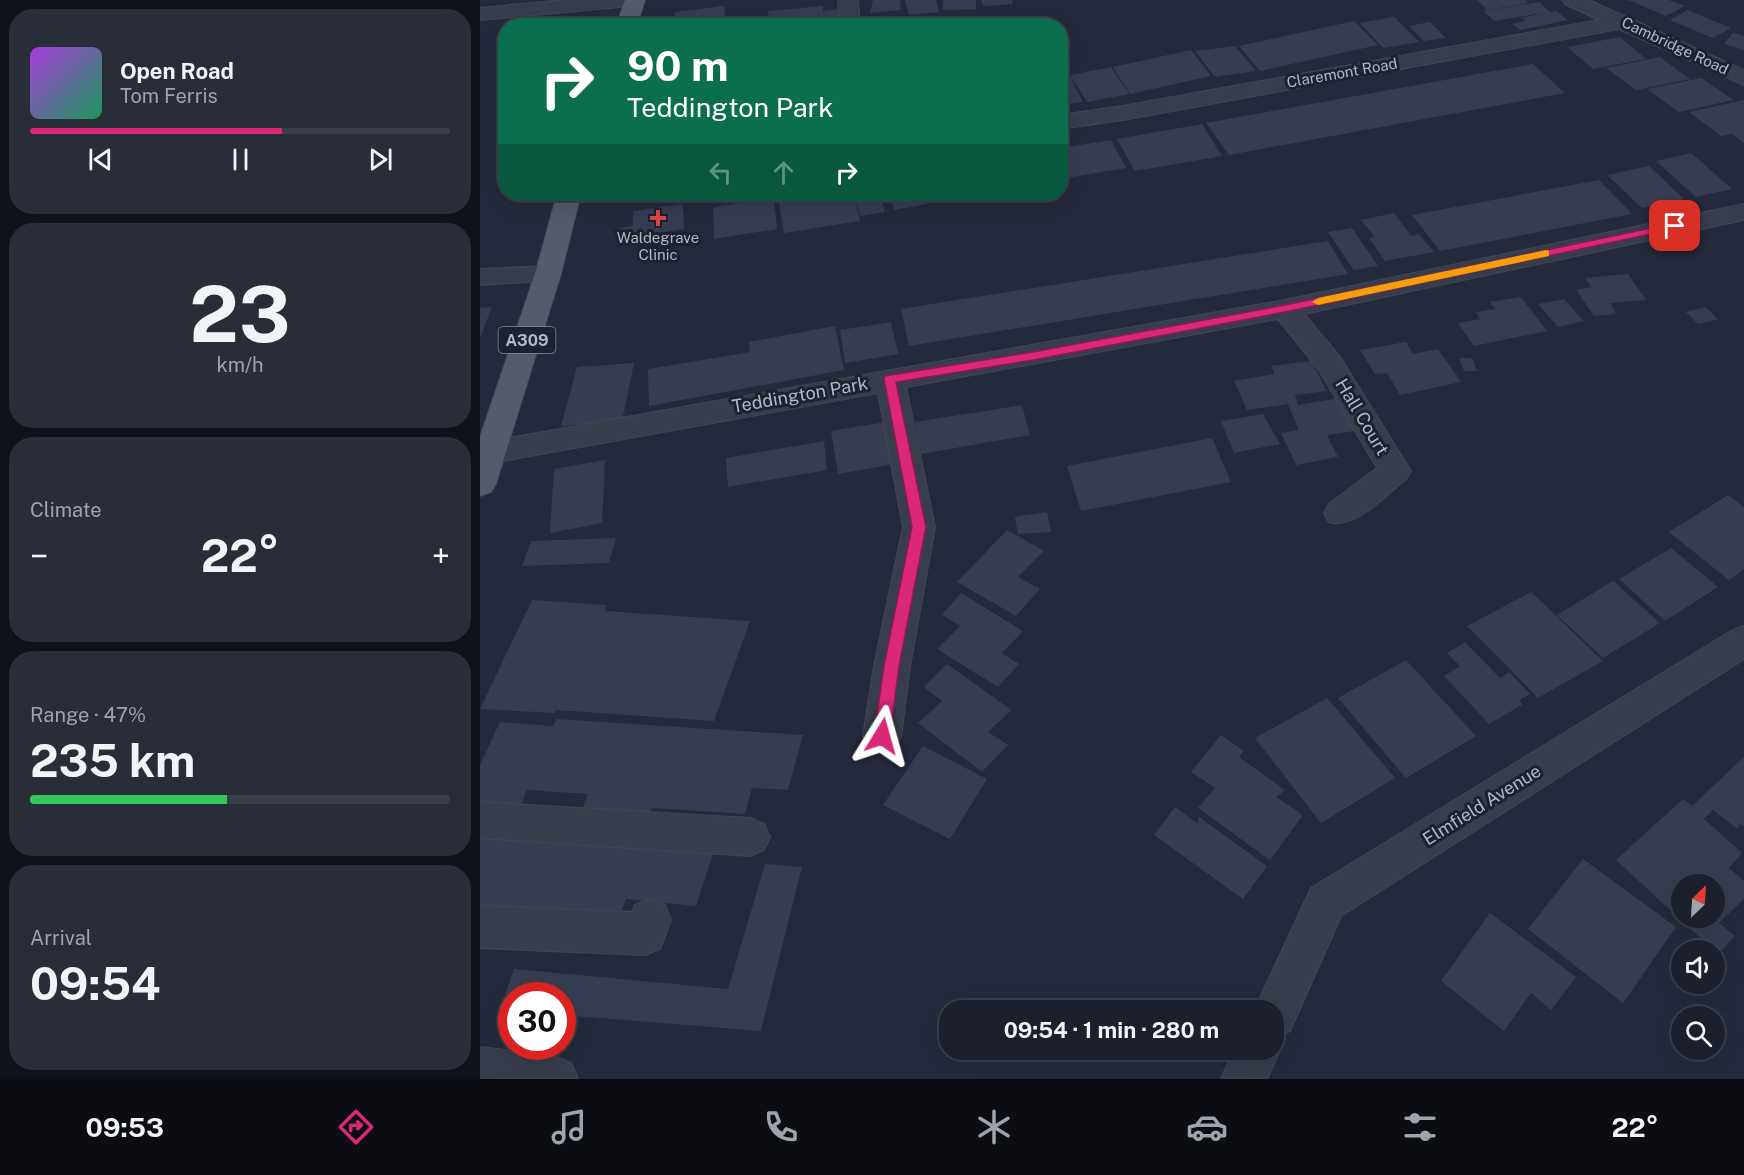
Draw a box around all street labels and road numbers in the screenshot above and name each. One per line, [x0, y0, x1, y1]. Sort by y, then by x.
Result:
street label: Cambridge Road [1619, 13, 1731, 78]
street label: Claremont Road [1285, 54, 1399, 91]
road number: A309 [498, 327, 556, 353]
street label: Teddington Park [730, 372, 869, 417]
street label: Hall Court [1331, 375, 1393, 459]
street label: Elmfield Avenue [1419, 760, 1545, 849]

